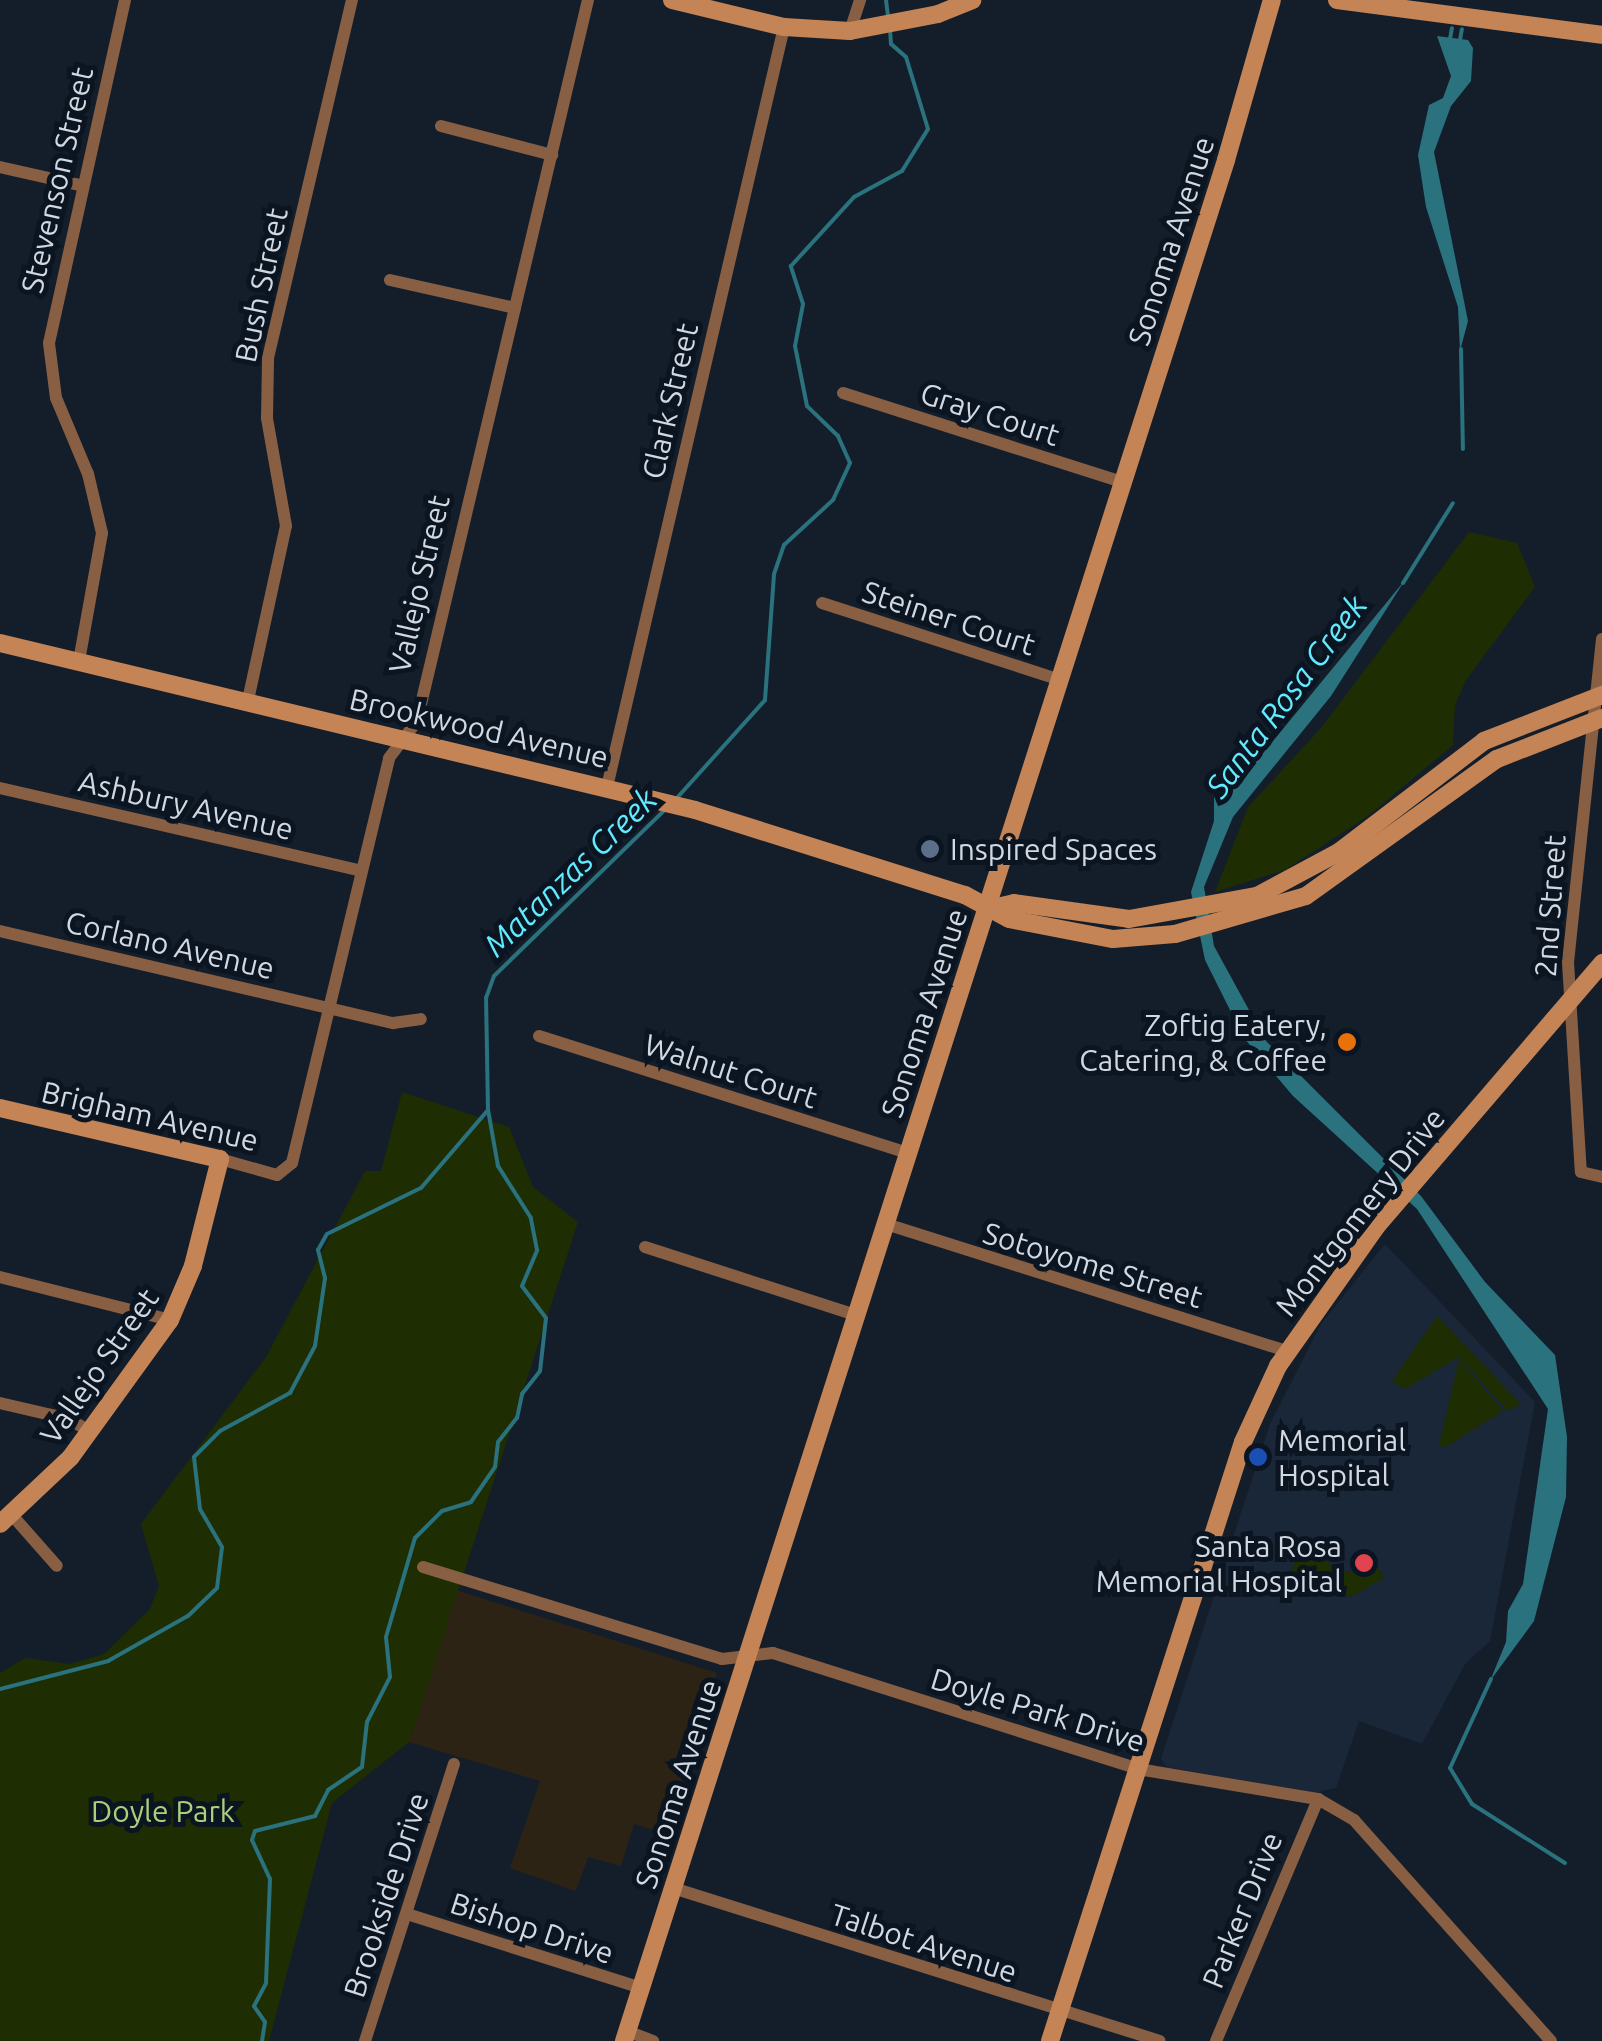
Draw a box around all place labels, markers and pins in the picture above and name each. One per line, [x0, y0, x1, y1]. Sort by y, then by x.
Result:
place label: Inspired Spaces [950, 831, 1157, 867]
marker: Inspired Spaces [919, 838, 941, 860]
place label: Zoftig Eatery, Catering, & Coffee [1079, 1007, 1327, 1078]
marker: Zoftig Eatery, Catering, & Coffee [1336, 1031, 1358, 1053]
place label: Memorial Hospital [1278, 1422, 1406, 1492]
marker: Memorial Hospital [1247, 1446, 1269, 1468]
place label: Santa Rosa Memorial Hospital [1096, 1528, 1342, 1598]
marker: Santa Rosa Memorial Hospital [1351, 1550, 1377, 1576]

